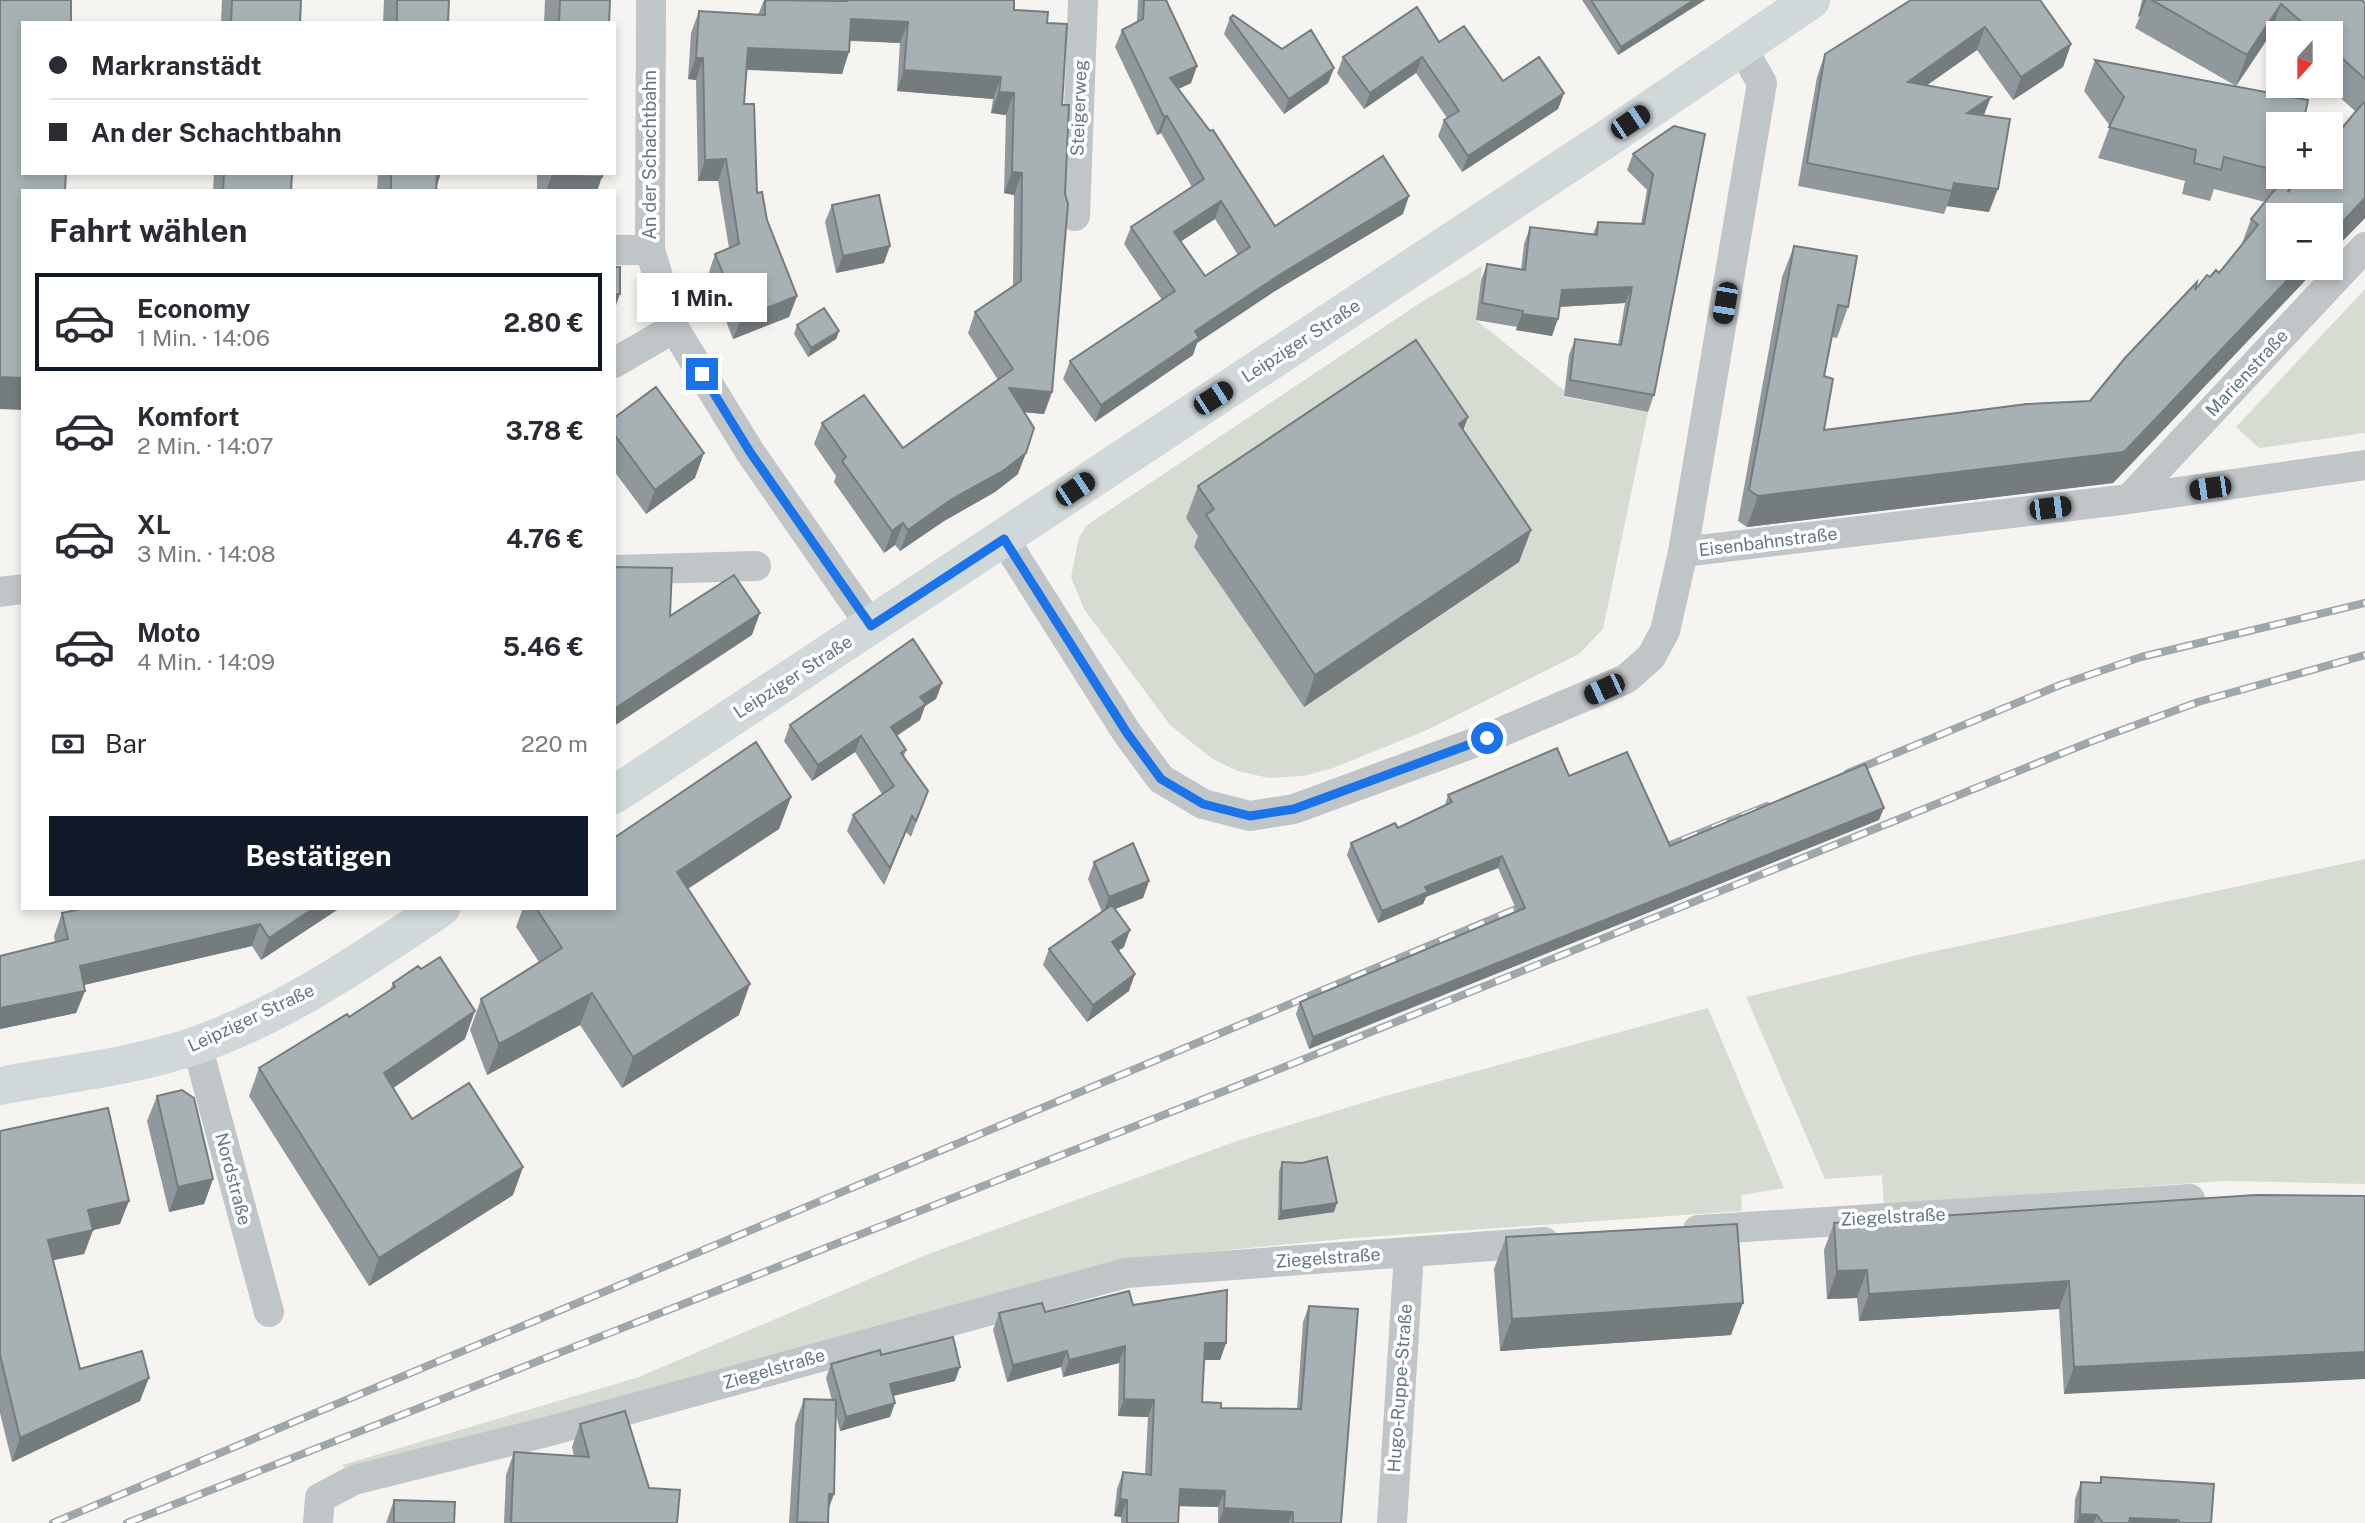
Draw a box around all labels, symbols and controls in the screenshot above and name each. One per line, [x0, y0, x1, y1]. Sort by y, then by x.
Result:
north arrow [2266, 21, 2343, 98]
map controls [2266, 21, 2343, 280]
text: Markranstädt [91, 50, 262, 81]
street label: Steigerweg [1066, 59, 1091, 157]
street label: An der Schachtbahn [639, 70, 660, 240]
car [1607, 102, 1654, 142]
button: + [2266, 112, 2343, 189]
text: An der Schachtbahn [91, 117, 342, 148]
button: − [2266, 203, 2343, 280]
text: Fahrt wählen [49, 212, 248, 249]
callout: 1 Min. [637, 272, 767, 322]
car [1712, 280, 1739, 326]
text: 1 Min. [671, 284, 733, 311]
icon: car [53, 291, 116, 354]
text: Economy [137, 293, 250, 324]
street label: Leipziger Straße [1238, 294, 1364, 387]
text: 2.80 € [504, 307, 584, 338]
text: 1 Min. · 14:06 [137, 324, 270, 351]
street label: Marienstraße [2201, 325, 2292, 420]
route end [686, 358, 718, 390]
car [1190, 378, 1237, 418]
icon: car [53, 399, 116, 462]
text: Komfort [137, 401, 239, 432]
text: 3.78 € [506, 415, 584, 446]
text: 2 Min. · 14:07 [137, 432, 274, 459]
car [1052, 469, 1099, 509]
car [2188, 475, 2233, 501]
car [2028, 495, 2073, 521]
icon: car [53, 507, 116, 570]
text: XL [137, 509, 171, 540]
text: 4.76 € [506, 523, 584, 554]
street label: Eisenbahnstraße [1697, 523, 1839, 560]
text: 3 Min. · 14:08 [137, 540, 276, 567]
icon: car [53, 615, 116, 678]
text: Moto [137, 617, 200, 648]
street label: Leipziger Straße [730, 630, 856, 723]
text: 5.46 € [502, 631, 584, 662]
text: 4 Min. · 14:09 [137, 648, 275, 675]
car [1581, 671, 1628, 707]
route start [1471, 722, 1503, 754]
icon: cash [49, 725, 87, 763]
text: Bar [105, 728, 147, 759]
text: 220 m [521, 730, 588, 757]
button: Bestätigen [49, 816, 588, 896]
street label: Leipziger Straße [184, 979, 317, 1056]
street label: Nordstraße [211, 1130, 256, 1227]
street label: Ziegelstraße [1840, 1203, 1946, 1230]
street label: Ziegelstraße [1275, 1243, 1381, 1272]
street label: Hugo-Ruppe-Straße [1383, 1303, 1416, 1473]
street label: Ziegelstraße [720, 1344, 827, 1393]

